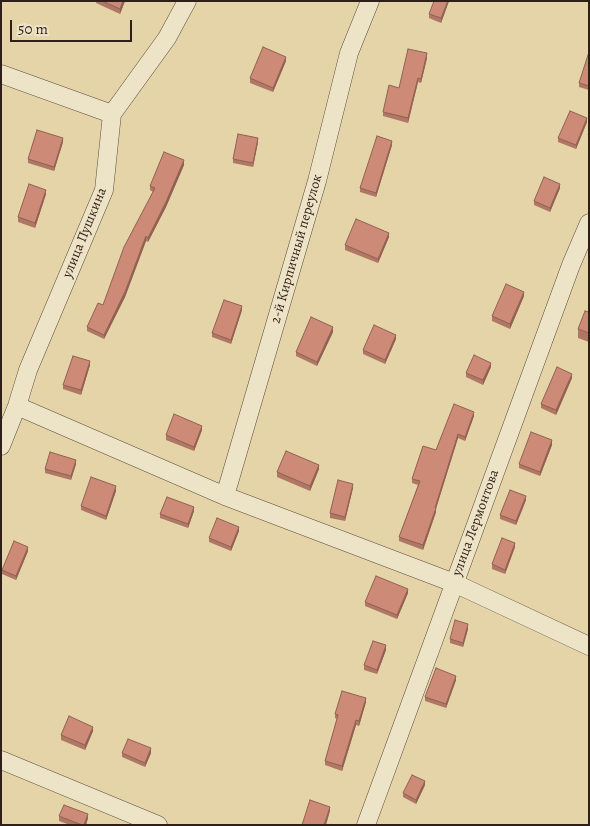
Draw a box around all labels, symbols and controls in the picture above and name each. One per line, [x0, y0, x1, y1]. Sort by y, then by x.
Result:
scale bar [12, 10, 135, 42]
text: 50 m [18, 19, 48, 39]
street label: 2-й Кирпичный переулок [268, 172, 326, 326]
street label: улица Пушкина [59, 185, 111, 281]
street label: улица Лермонтова [449, 467, 503, 579]

